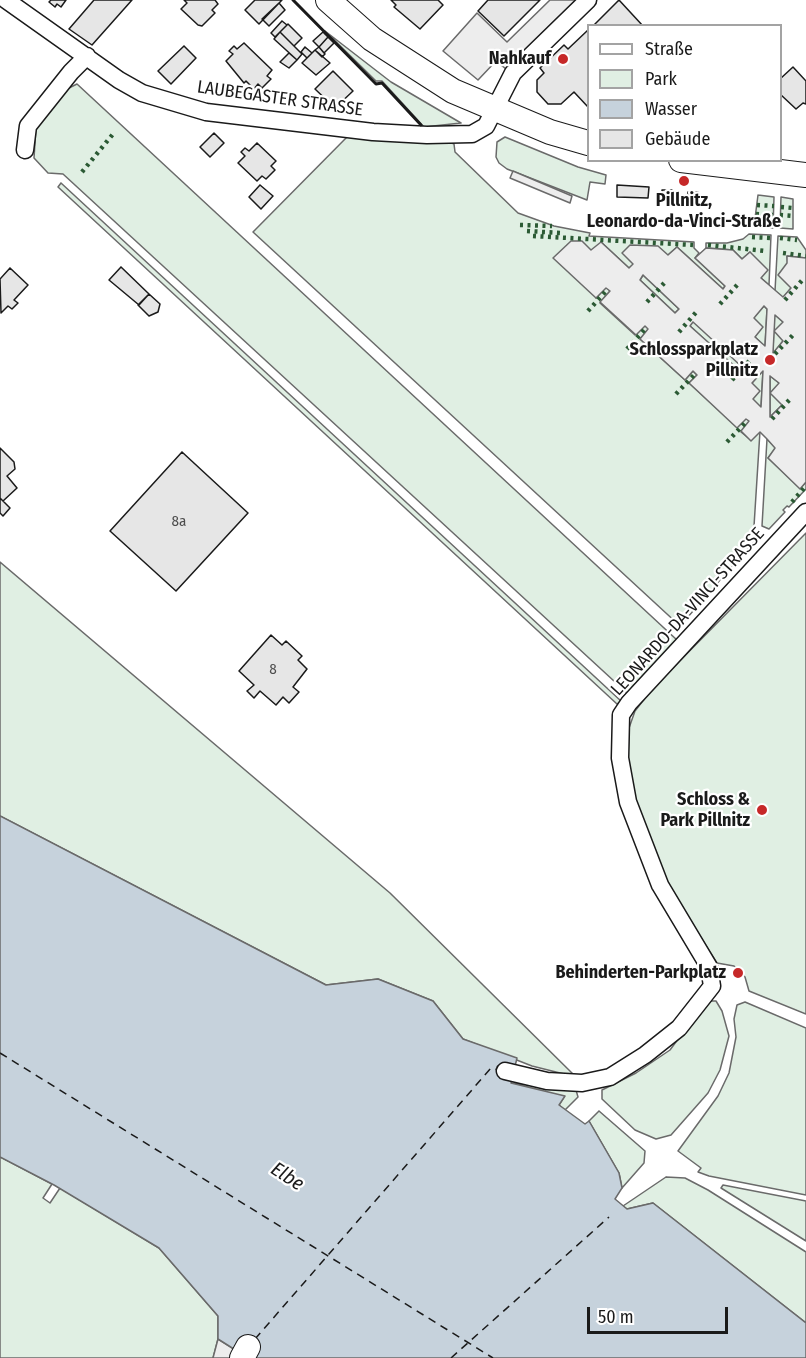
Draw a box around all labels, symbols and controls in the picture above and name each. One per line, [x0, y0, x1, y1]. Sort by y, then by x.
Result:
legend [587, 24, 782, 162]
text: Straße [645, 38, 693, 60]
place label: Nahkauf [489, 48, 551, 70]
marker: Nahkauf [556, 52, 570, 66]
text: Park [645, 68, 677, 90]
street label: LAUBEGASTER STRASSE [196, 77, 364, 121]
text: Wasser [645, 98, 697, 120]
text: Gebäude [645, 128, 710, 150]
marker: Pillnitz, Leonardo-da-Vinci-Straße [677, 174, 691, 188]
place label: Pillnitz, Leonardo-da-Vinci-Straße [587, 190, 781, 232]
place label: Schlossparkplatz Pillnitz [630, 339, 758, 382]
marker: Schlossparkplatz Pillnitz [763, 353, 777, 367]
house number: 8a [172, 513, 186, 531]
street label: LEONARDO-DA-VINCI-STRASSE [607, 524, 769, 700]
house number: 8 [269, 661, 277, 679]
place label: Schloss & Park Pillnitz [660, 789, 750, 832]
marker: Schloss & Park Pillnitz [755, 803, 769, 817]
place label: Behinderten-Parkplatz [555, 962, 726, 984]
marker: Behinderten-Parkplatz [731, 966, 745, 980]
water label: Elbe [266, 1158, 308, 1196]
scale bar [590, 1295, 731, 1333]
text: 50 m [598, 1306, 634, 1328]

